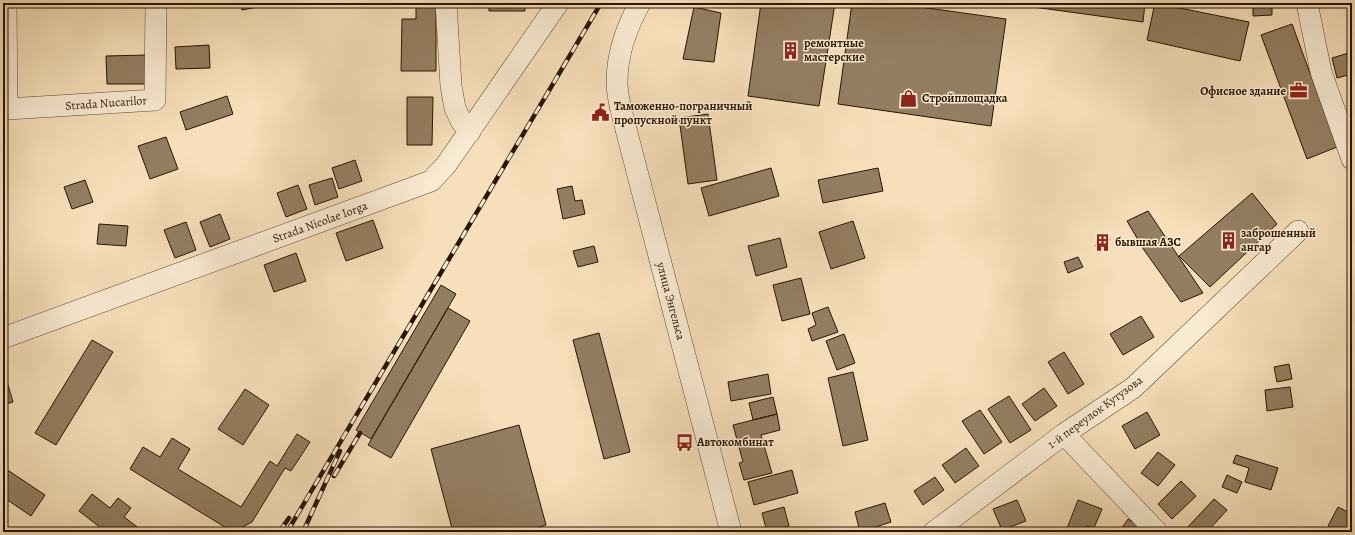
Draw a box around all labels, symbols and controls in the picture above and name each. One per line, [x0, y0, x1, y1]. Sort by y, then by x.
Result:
place label: ремонтные мастерские [804, 35, 865, 65]
building icon: ремонтные мастерские [781, 40, 801, 60]
office icon: Офисное здание [1289, 81, 1309, 101]
place label: Офисное здание [1200, 83, 1286, 99]
shop icon: Стройплощадка [899, 88, 919, 108]
place label: Стройплощадка [922, 90, 1008, 106]
street label: Strada Nucarilor [65, 92, 148, 114]
place label: Таможенно-пограничный пропускной пункт [614, 98, 752, 128]
public building icon: Таможенно-пограничный пропускной пункт [591, 103, 611, 123]
street label: Strada Nicolae Iorga [270, 197, 370, 247]
place label: заброшенный ангар [1241, 225, 1316, 255]
building icon: заброшенный ангар [1218, 230, 1238, 250]
building icon: бывшая АЗС [1092, 232, 1112, 252]
place label: бывшая АЗС [1115, 234, 1181, 250]
street label: улица Энгельса [653, 259, 689, 342]
street label: 1-й переулок Кутузова [1044, 372, 1146, 452]
bus stop icon: Автокомбинат [674, 432, 694, 452]
place label: Автокомбинат [696, 434, 774, 450]

